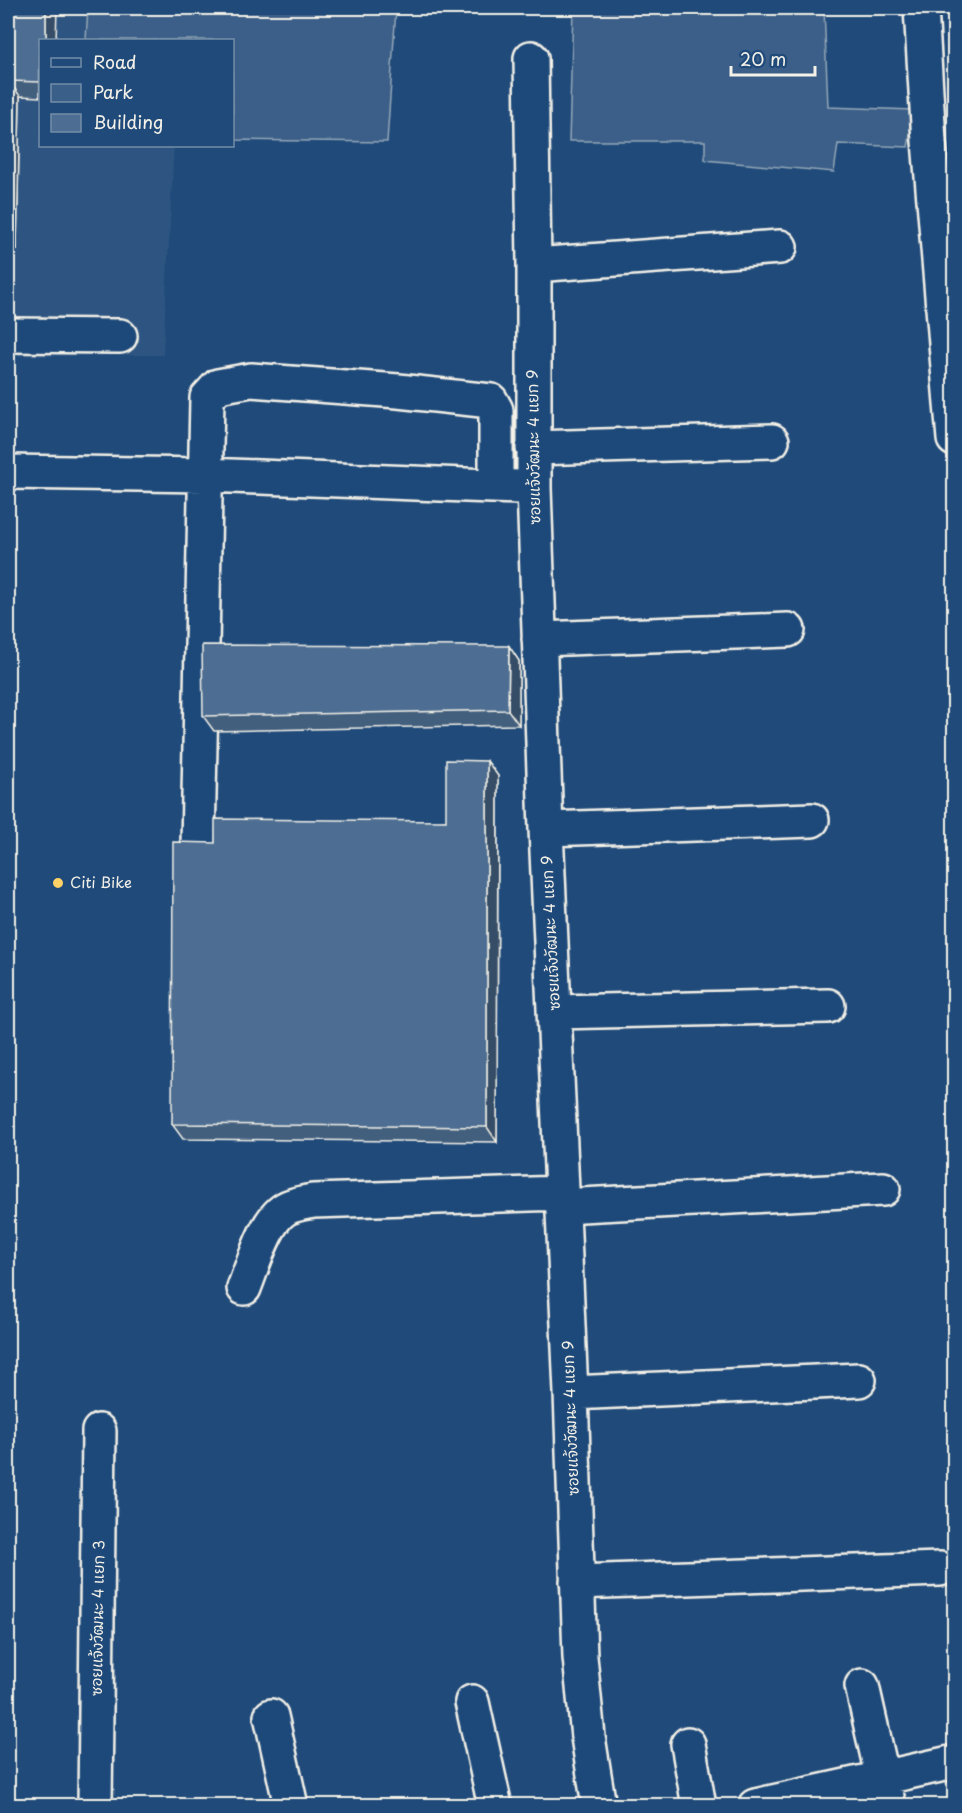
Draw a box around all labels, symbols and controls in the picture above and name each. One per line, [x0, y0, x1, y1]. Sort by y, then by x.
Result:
legend [39, 39, 234, 147]
scale bar [731, 39, 815, 77]
text: 20 m [740, 45, 786, 72]
text: Road [93, 48, 137, 75]
text: Park [93, 78, 133, 105]
text: Building [93, 108, 163, 135]
street label: ซอยแจ้งวัฒนะ 4 แยก 9 [520, 369, 545, 525]
street label: ซอยแจ้งวัฒนะ 4 แยก 9 [534, 855, 565, 1011]
place label: Citi Bike [70, 870, 132, 893]
marker: Citi Bike [51, 876, 65, 890]
street label: ซอยแจ้งวัฒนะ 4 แยก 9 [555, 1340, 584, 1496]
street label: ซอยแจ้งวัฒนะ 4 แยก 3 [84, 1540, 109, 1696]

